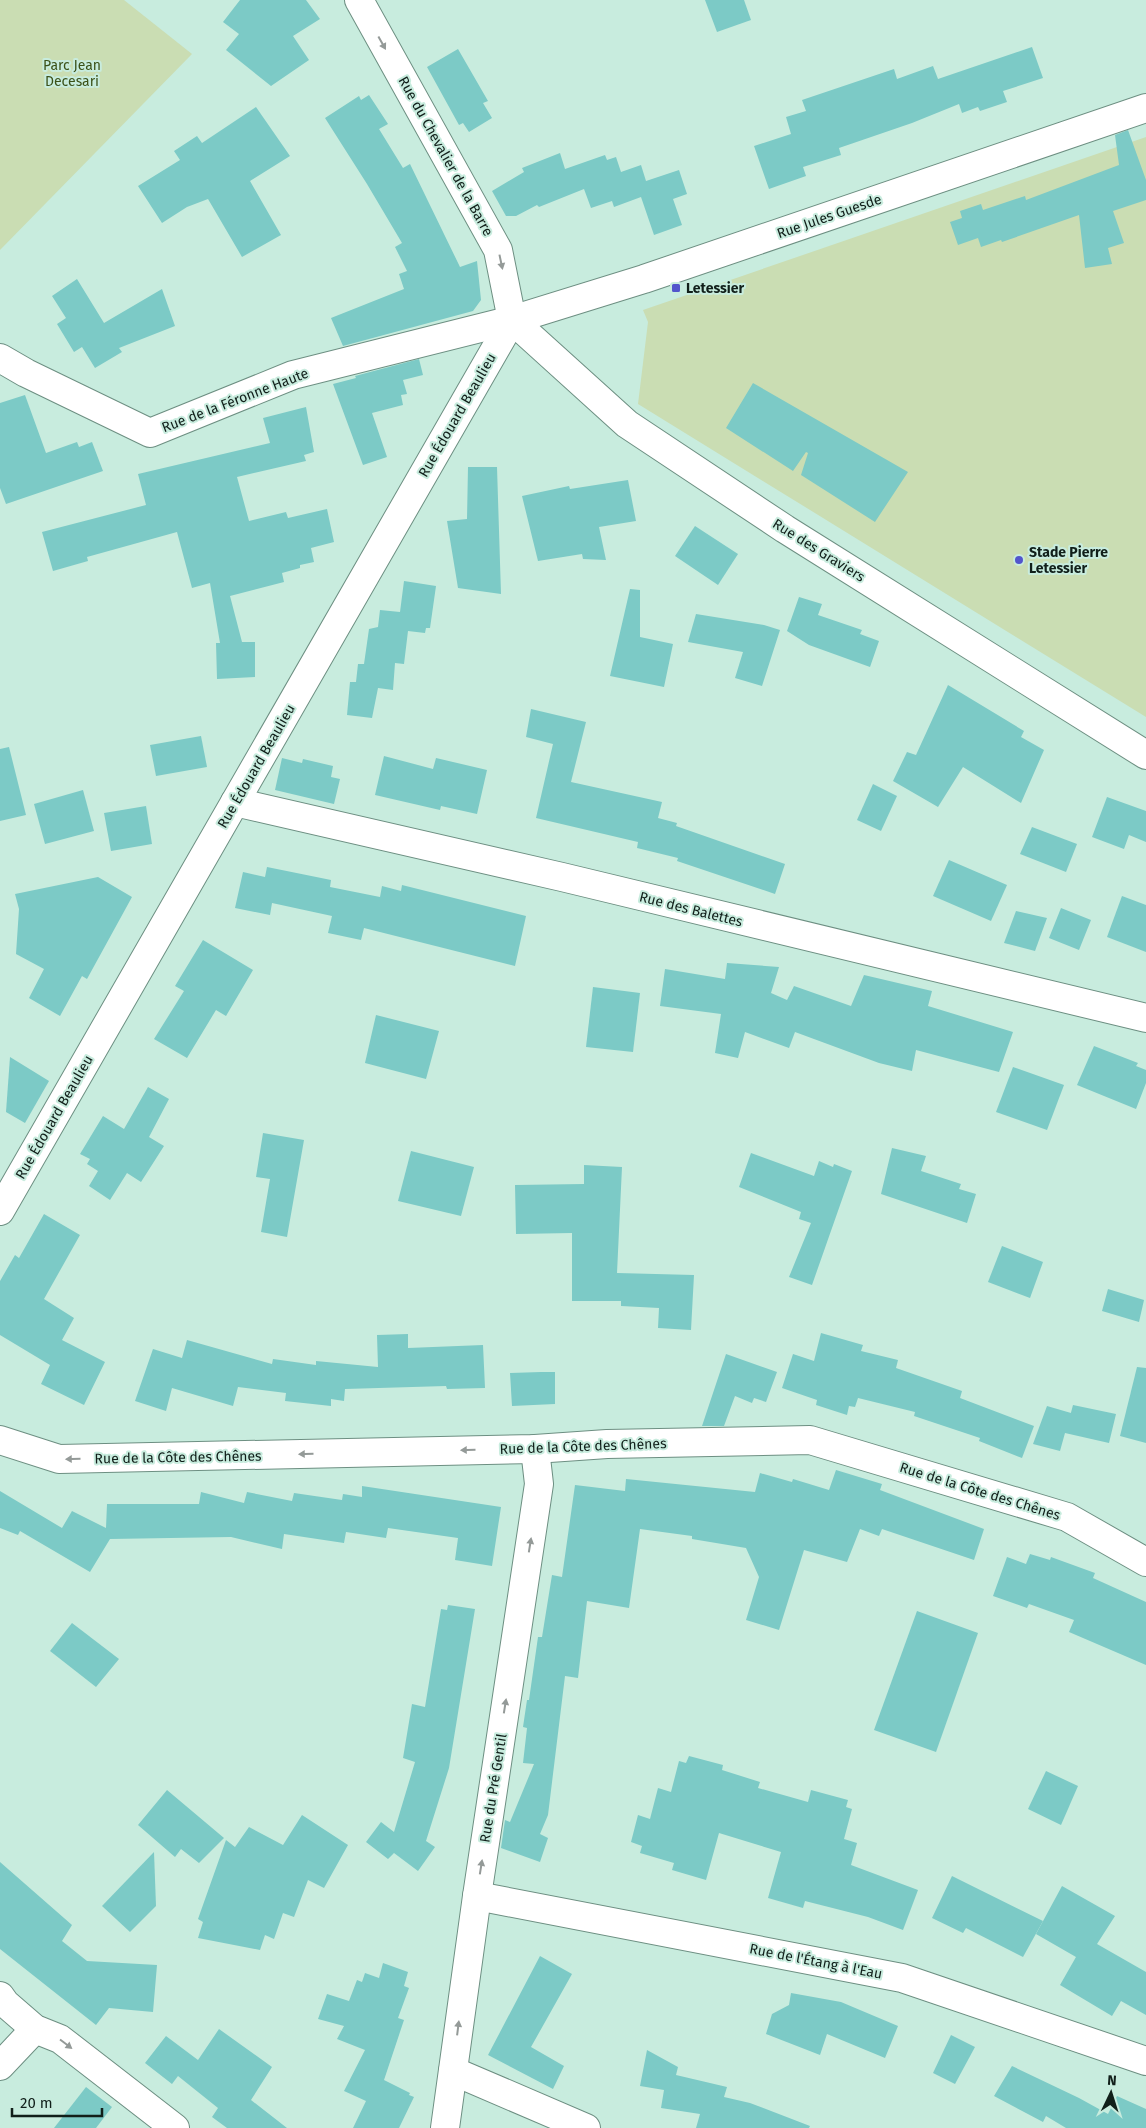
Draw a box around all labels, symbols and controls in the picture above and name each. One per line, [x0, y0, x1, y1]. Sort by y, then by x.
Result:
one-way arrow [378, 36, 387, 49]
park label: Parc Jean Decesari [43, 57, 101, 90]
street label: Rue du Chevalier de la Barre [395, 73, 497, 239]
street label: Rue Jules Guesde [775, 191, 884, 242]
one-way arrow [497, 255, 505, 270]
place label: Letessier [686, 280, 745, 297]
marker: Letessier [670, 282, 682, 294]
street label: Rue Édouard Beaulieu [414, 350, 500, 480]
street label: Rue de la Féronne Haute [159, 365, 311, 436]
street label: Rue des Graviers [769, 515, 868, 586]
place label: Stade Pierre Letessier [1029, 544, 1108, 577]
marker: Stade Pierre Letessier [1013, 554, 1025, 566]
street label: Rue Édouard Beaulieu [213, 701, 299, 831]
street label: Rue des Balettes [637, 888, 745, 931]
street label: Rue Édouard Beaulieu [11, 1052, 97, 1182]
street label: Rue de la Côte des Chênes [499, 1435, 667, 1458]
one-way arrow [460, 1447, 476, 1455]
street label: Rue de la Côte des Chênes [94, 1448, 262, 1467]
one-way arrow [298, 1450, 314, 1458]
one-way arrow [65, 1455, 81, 1463]
street label: Rue de la Côte des Chênes [897, 1459, 1063, 1524]
one-way arrow [526, 1537, 534, 1553]
one-way arrow [502, 1698, 510, 1714]
street label: Rue du Pré Gentil [476, 1732, 511, 1844]
one-way arrow [477, 1858, 485, 1874]
street label: Rue de l'Étang à l'Eau [748, 1939, 884, 1983]
one-way arrow [454, 2019, 462, 2035]
one-way arrow [59, 2038, 72, 2049]
north arrow [1086, 2068, 1136, 2118]
text: N [1107, 2072, 1117, 2089]
scale bar [12, 2086, 102, 2118]
text: 20 m [20, 2094, 53, 2112]

